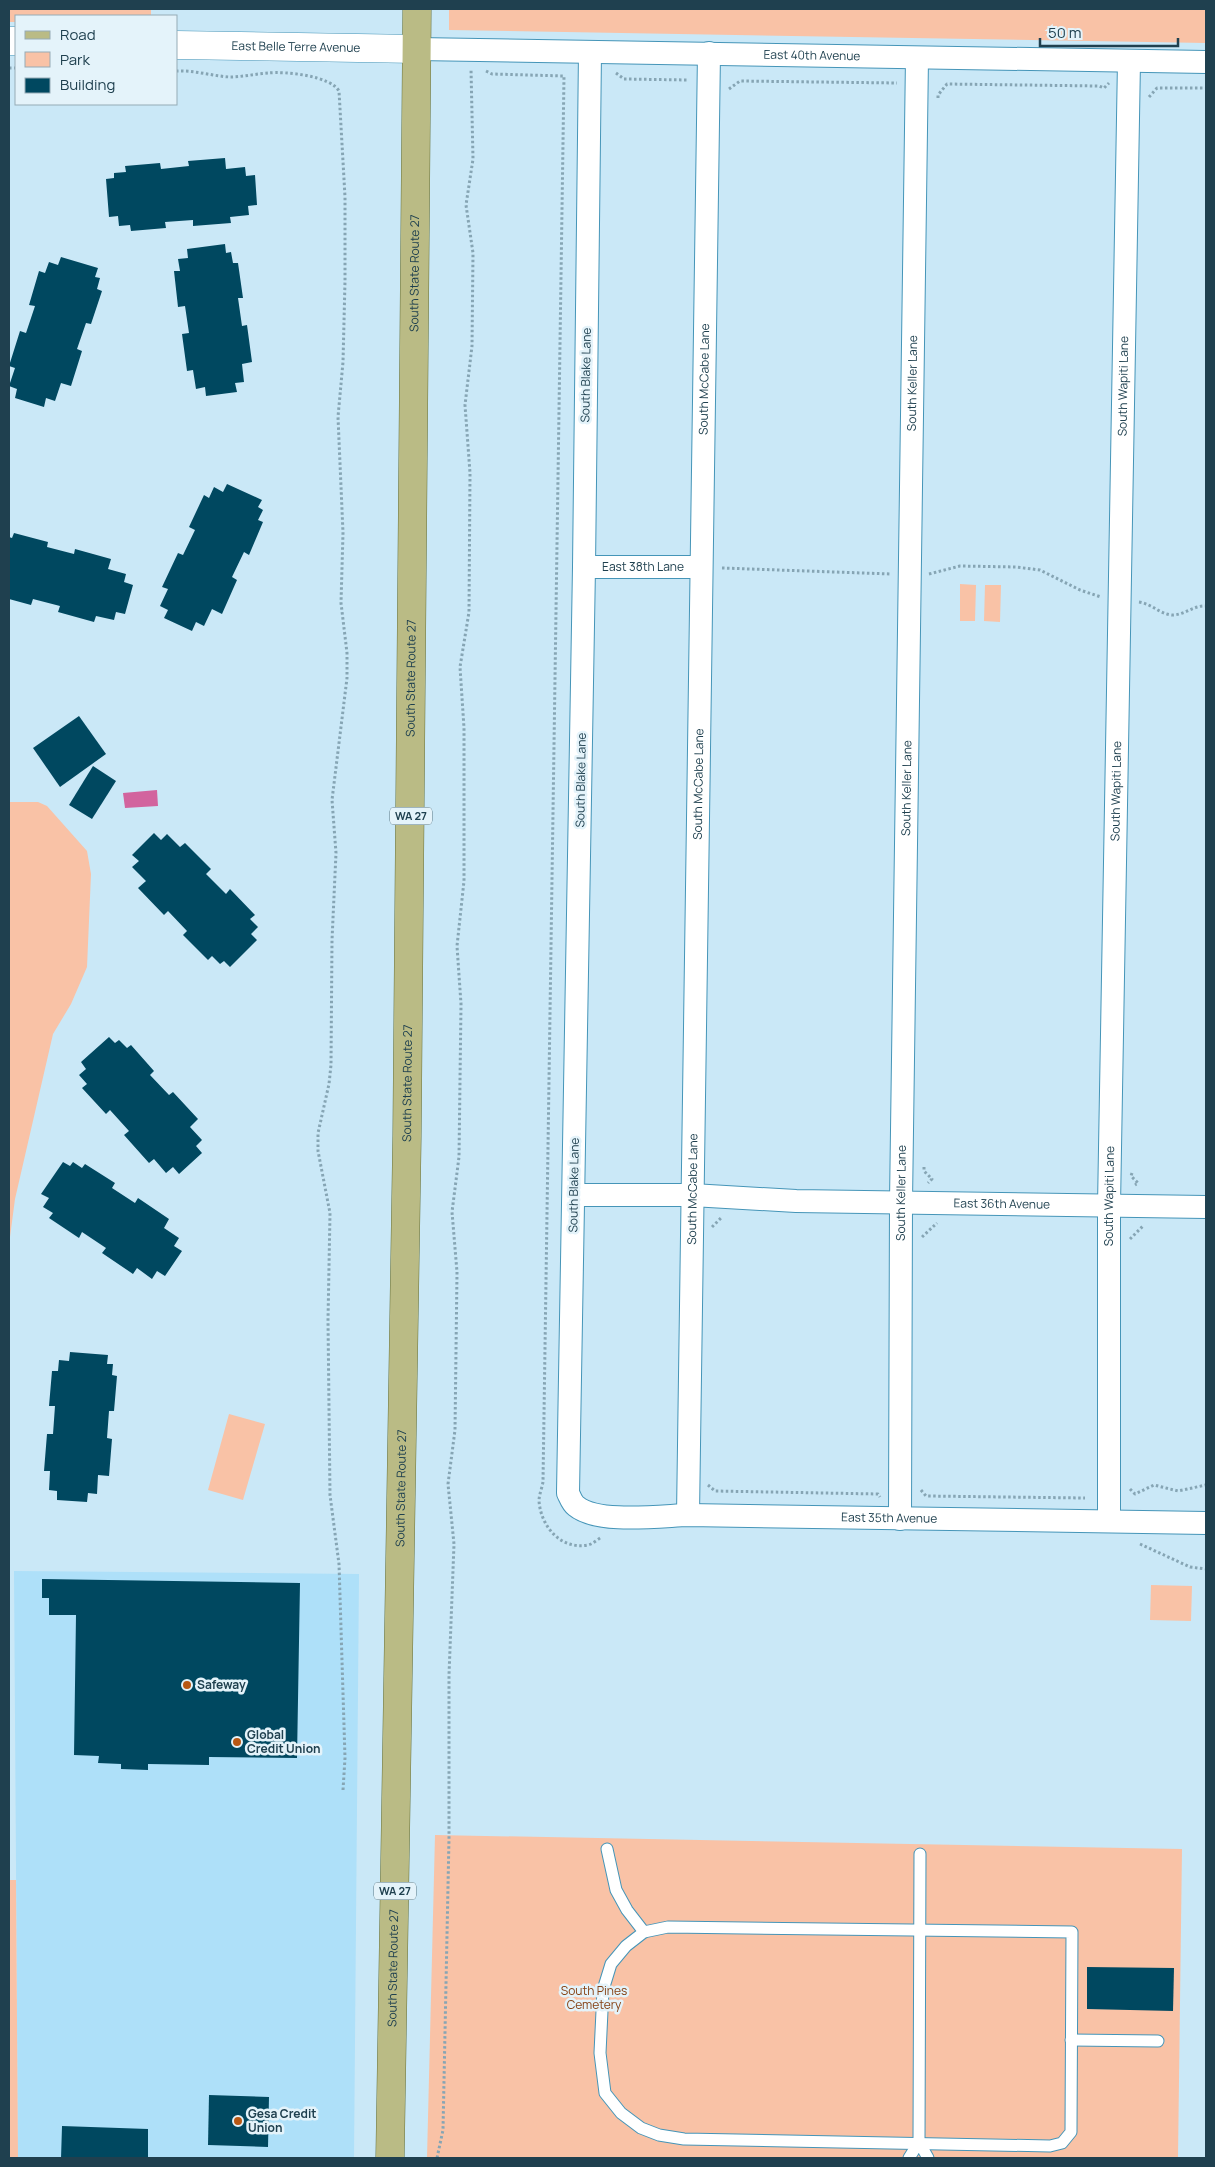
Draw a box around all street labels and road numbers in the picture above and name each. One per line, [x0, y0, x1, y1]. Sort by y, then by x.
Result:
street label: East Belle Terre Avenue [231, 37, 361, 56]
street label: East 40th Avenue [763, 46, 861, 64]
street label: South State Route 27 [405, 214, 423, 332]
street label: South McCabe Lane [695, 323, 713, 435]
street label: South Blake Lane [576, 327, 595, 423]
street label: South Keller Lane [903, 335, 921, 431]
street label: South Wapiti Lane [1113, 336, 1132, 436]
street label: East 38th Lane [602, 558, 684, 575]
street label: South State Route 27 [402, 619, 420, 737]
street label: South McCabe Lane [689, 728, 707, 840]
street label: South Blake Lane [571, 732, 590, 828]
street label: South Keller Lane [897, 740, 915, 836]
street label: South Wapiti Lane [1106, 741, 1125, 841]
road number: WA 27 [390, 808, 432, 824]
street label: South State Route 27 [398, 1024, 416, 1142]
street label: South McCabe Lane [683, 1133, 701, 1245]
street label: South Blake Lane [564, 1137, 583, 1233]
street label: South Keller Lane [892, 1145, 910, 1241]
street label: South Wapiti Lane [1100, 1146, 1118, 1246]
street label: East 36th Avenue [953, 1194, 1050, 1213]
street label: South State Route 27 [391, 1429, 410, 1547]
street label: East 35th Avenue [841, 1508, 937, 1527]
road number: WA 27 [374, 1882, 416, 1900]
street label: South State Route 27 [383, 1909, 402, 2027]

